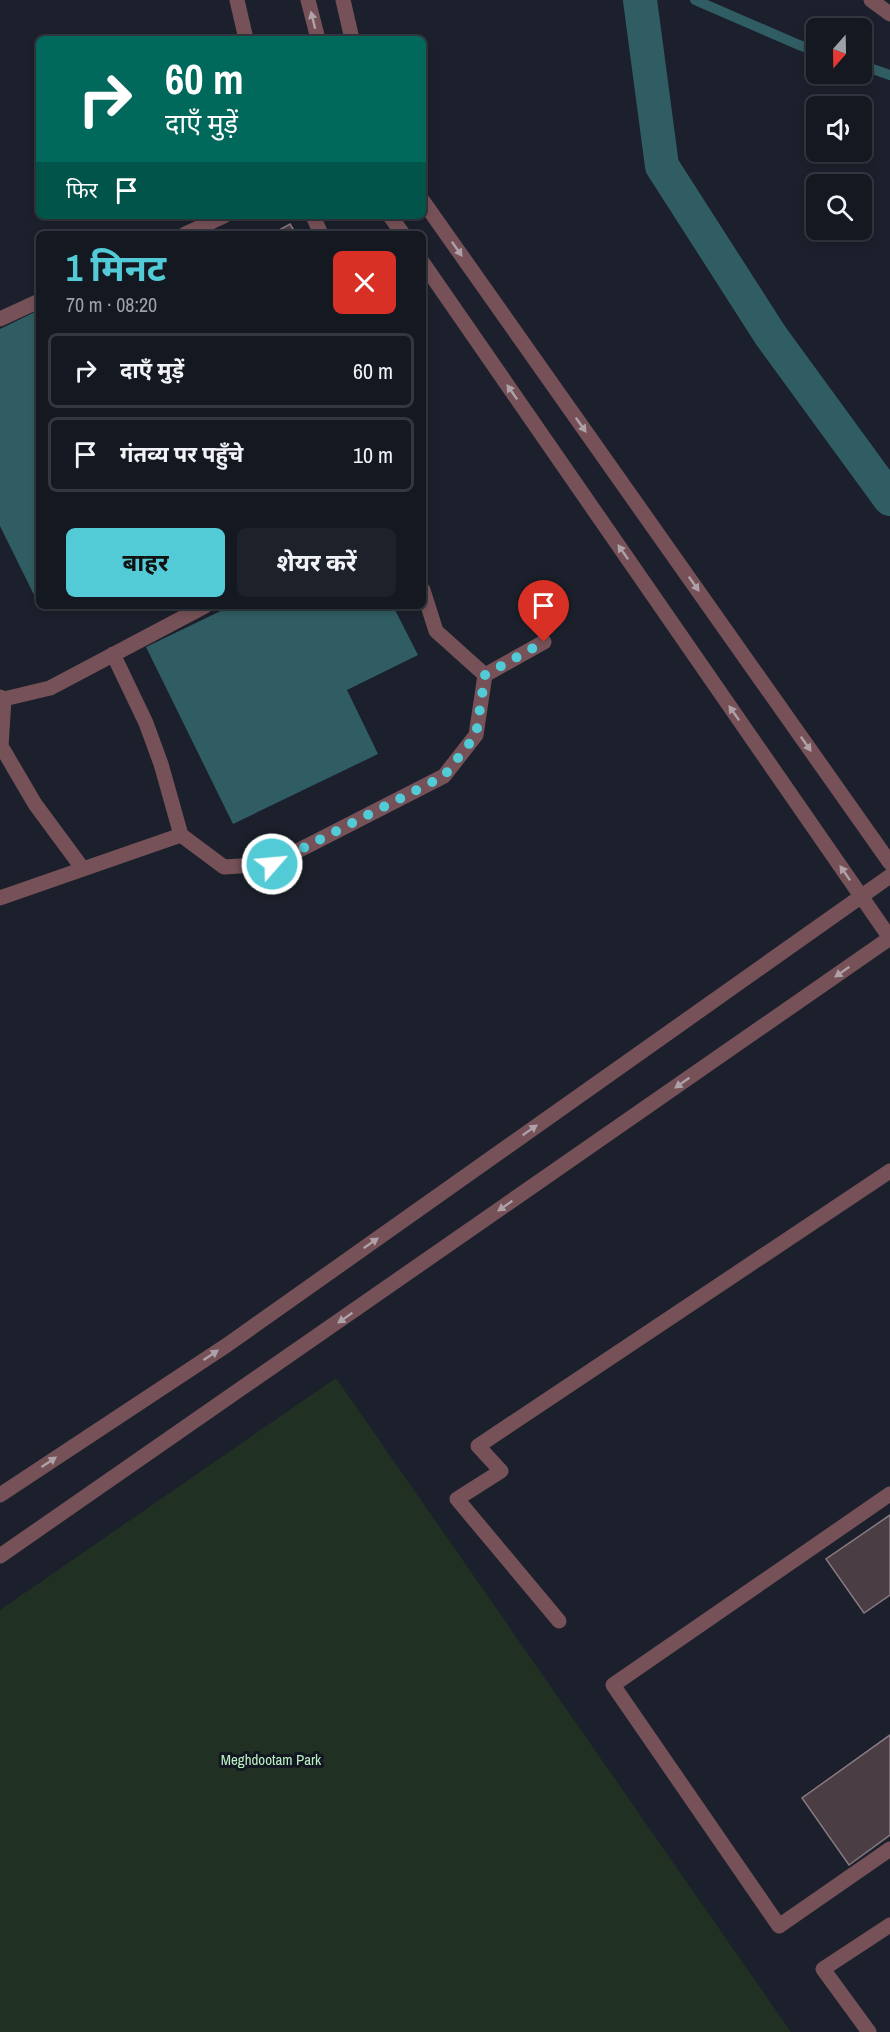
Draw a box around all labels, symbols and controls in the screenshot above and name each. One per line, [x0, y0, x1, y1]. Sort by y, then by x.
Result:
one-way arrow [308, 10, 318, 29]
north arrow [806, 18, 872, 84]
map controls [806, 18, 872, 240]
text: 60 m [165, 51, 244, 107]
icon: right [66, 60, 144, 138]
button: sound [806, 96, 872, 162]
text: दाएँ मुड़ें [165, 105, 238, 141]
icon: arrive [110, 174, 143, 207]
button: search [806, 174, 872, 240]
text: फिर [66, 175, 98, 205]
one-way arrow [451, 240, 463, 256]
text: 1 मिनट [66, 244, 166, 292]
button: close [333, 251, 396, 314]
text: 70 m · 08:20 [66, 291, 157, 318]
icon: right [69, 354, 102, 387]
text: दाएँ मुड़ें [120, 355, 184, 385]
text: 60 m [353, 356, 393, 386]
one-way arrow [507, 384, 518, 400]
one-way arrow [575, 417, 587, 433]
icon: arrive [69, 438, 102, 471]
text: गंतव्य पर पहुँचे [120, 439, 243, 469]
text: 10 m [353, 440, 393, 470]
button: बाहर [66, 528, 225, 597]
button: शेयर करें [237, 528, 396, 597]
one-way arrow [617, 545, 629, 561]
one-way arrow [688, 576, 700, 592]
pin [518, 580, 569, 642]
icon: arrive [527, 589, 560, 622]
one-way arrow [728, 705, 740, 721]
one-way arrow [800, 735, 812, 751]
position arrow [240, 832, 304, 896]
one-way arrow [840, 865, 851, 881]
one-way arrow [834, 966, 850, 977]
one-way arrow [674, 1077, 690, 1088]
one-way arrow [522, 1124, 538, 1136]
one-way arrow [497, 1200, 513, 1212]
one-way arrow [362, 1237, 378, 1249]
one-way arrow [337, 1312, 353, 1324]
one-way arrow [203, 1349, 219, 1361]
one-way arrow [41, 1457, 57, 1468]
park label: Meghdootam Park [221, 1749, 322, 1770]

